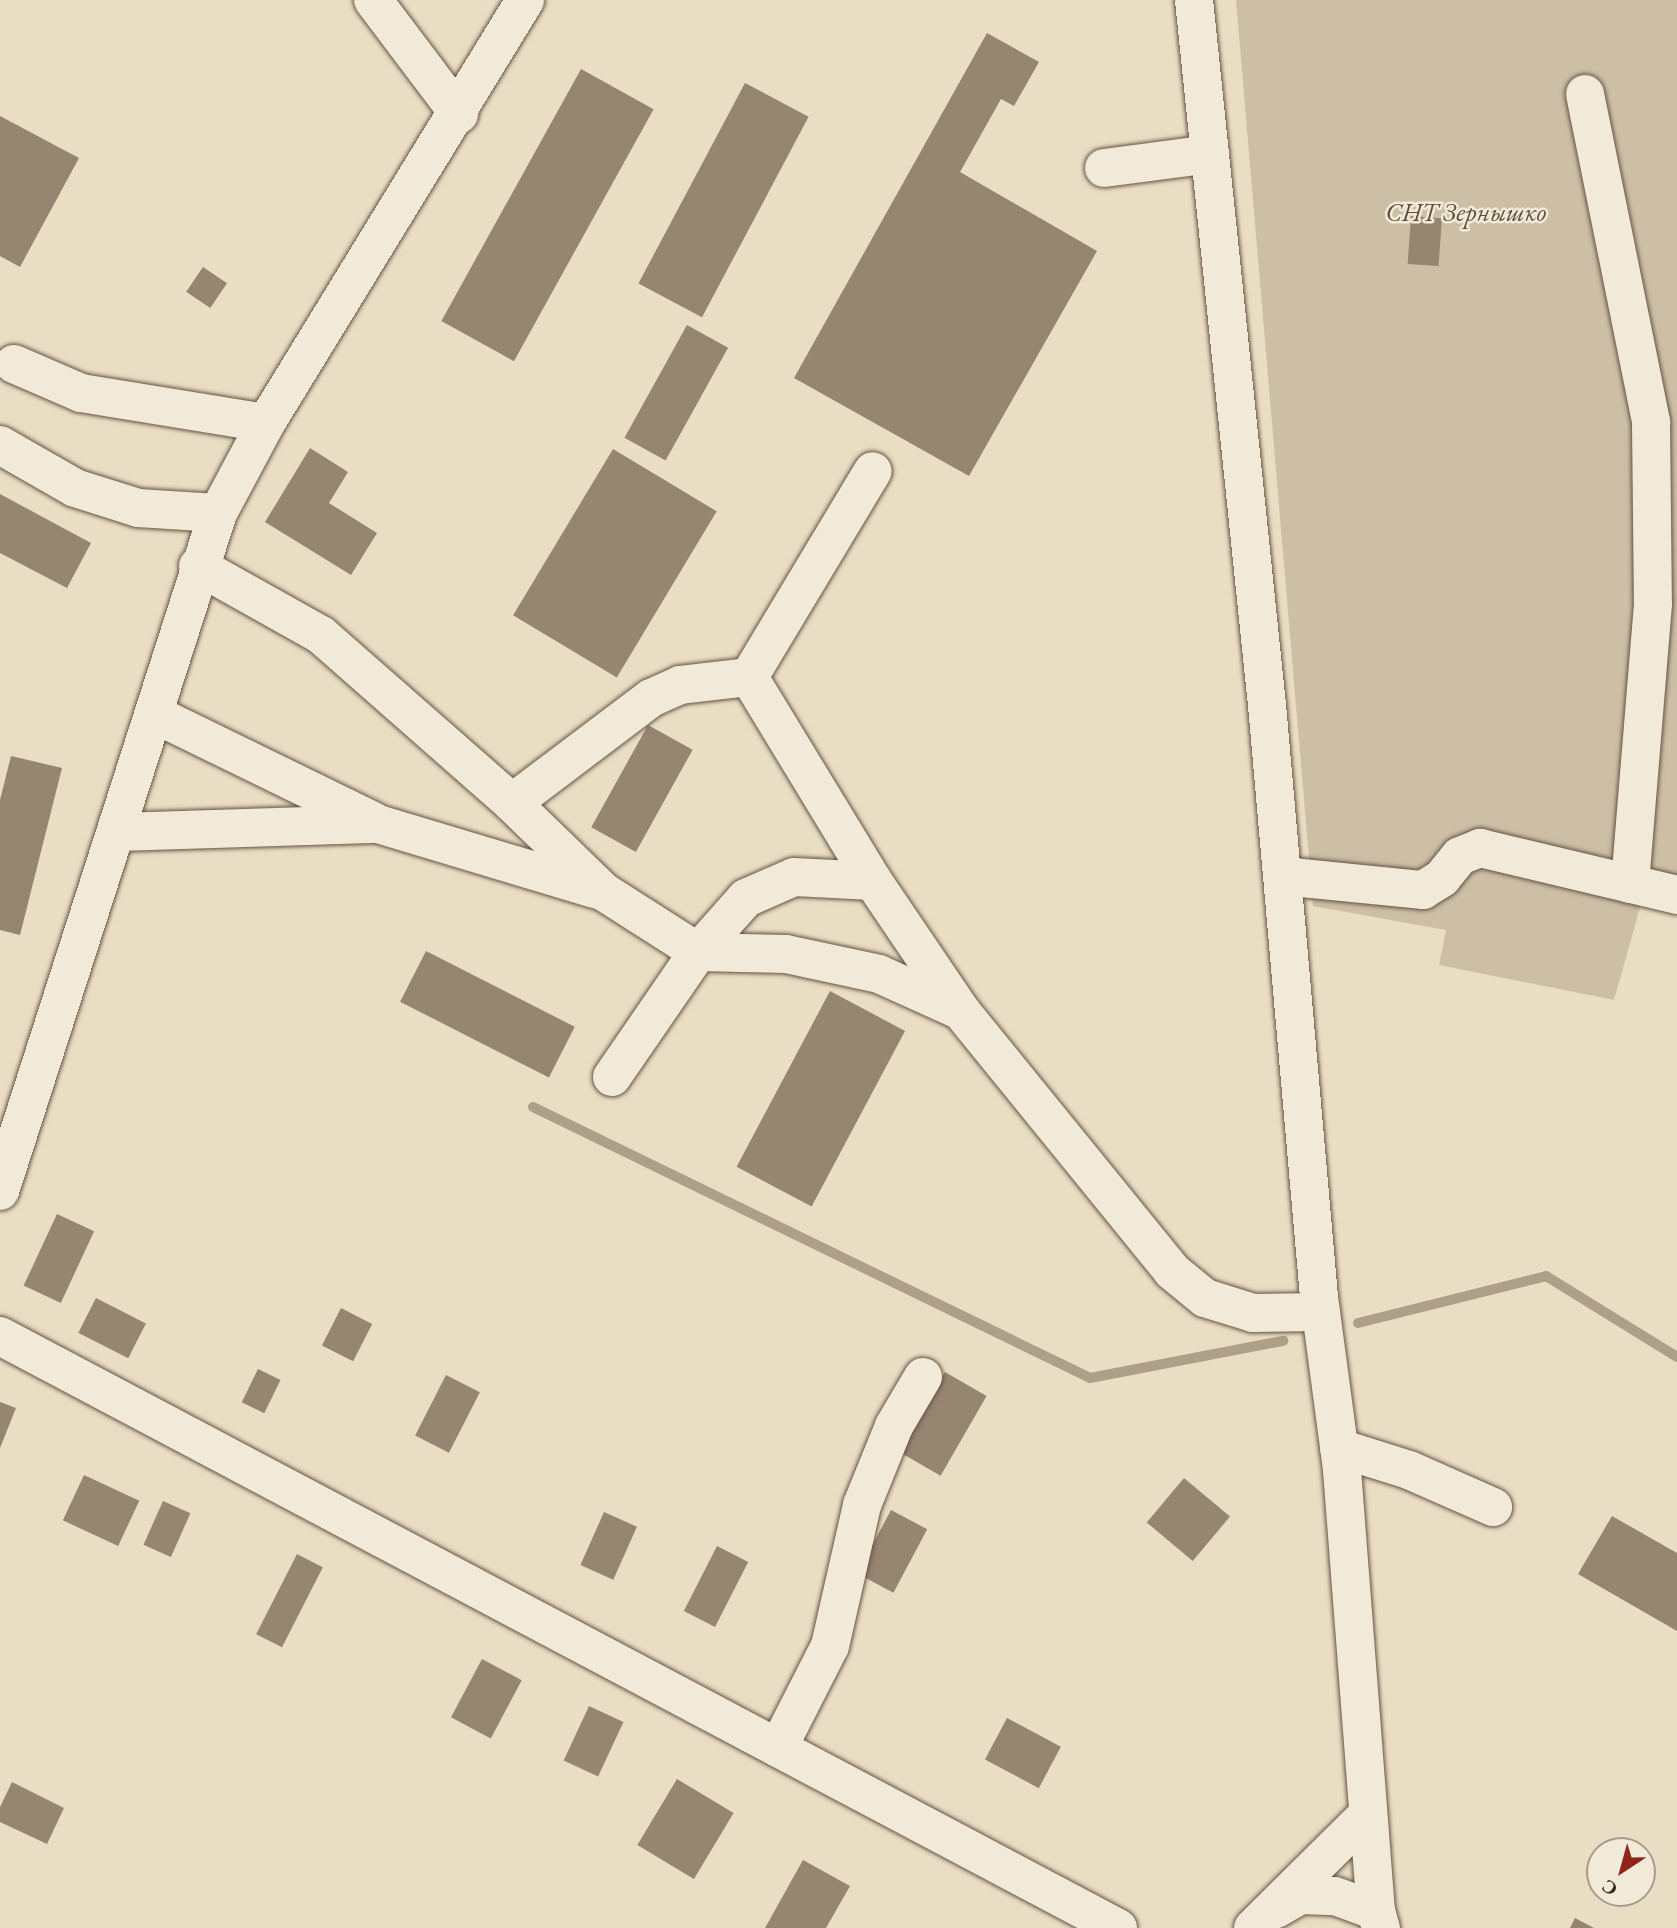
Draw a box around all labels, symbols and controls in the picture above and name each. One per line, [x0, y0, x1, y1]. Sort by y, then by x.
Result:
park label: СНТ Зернышко [1385, 197, 1547, 229]
north arrow [1586, 1837, 1656, 1907]
text: С [1597, 1874, 1622, 1902]

